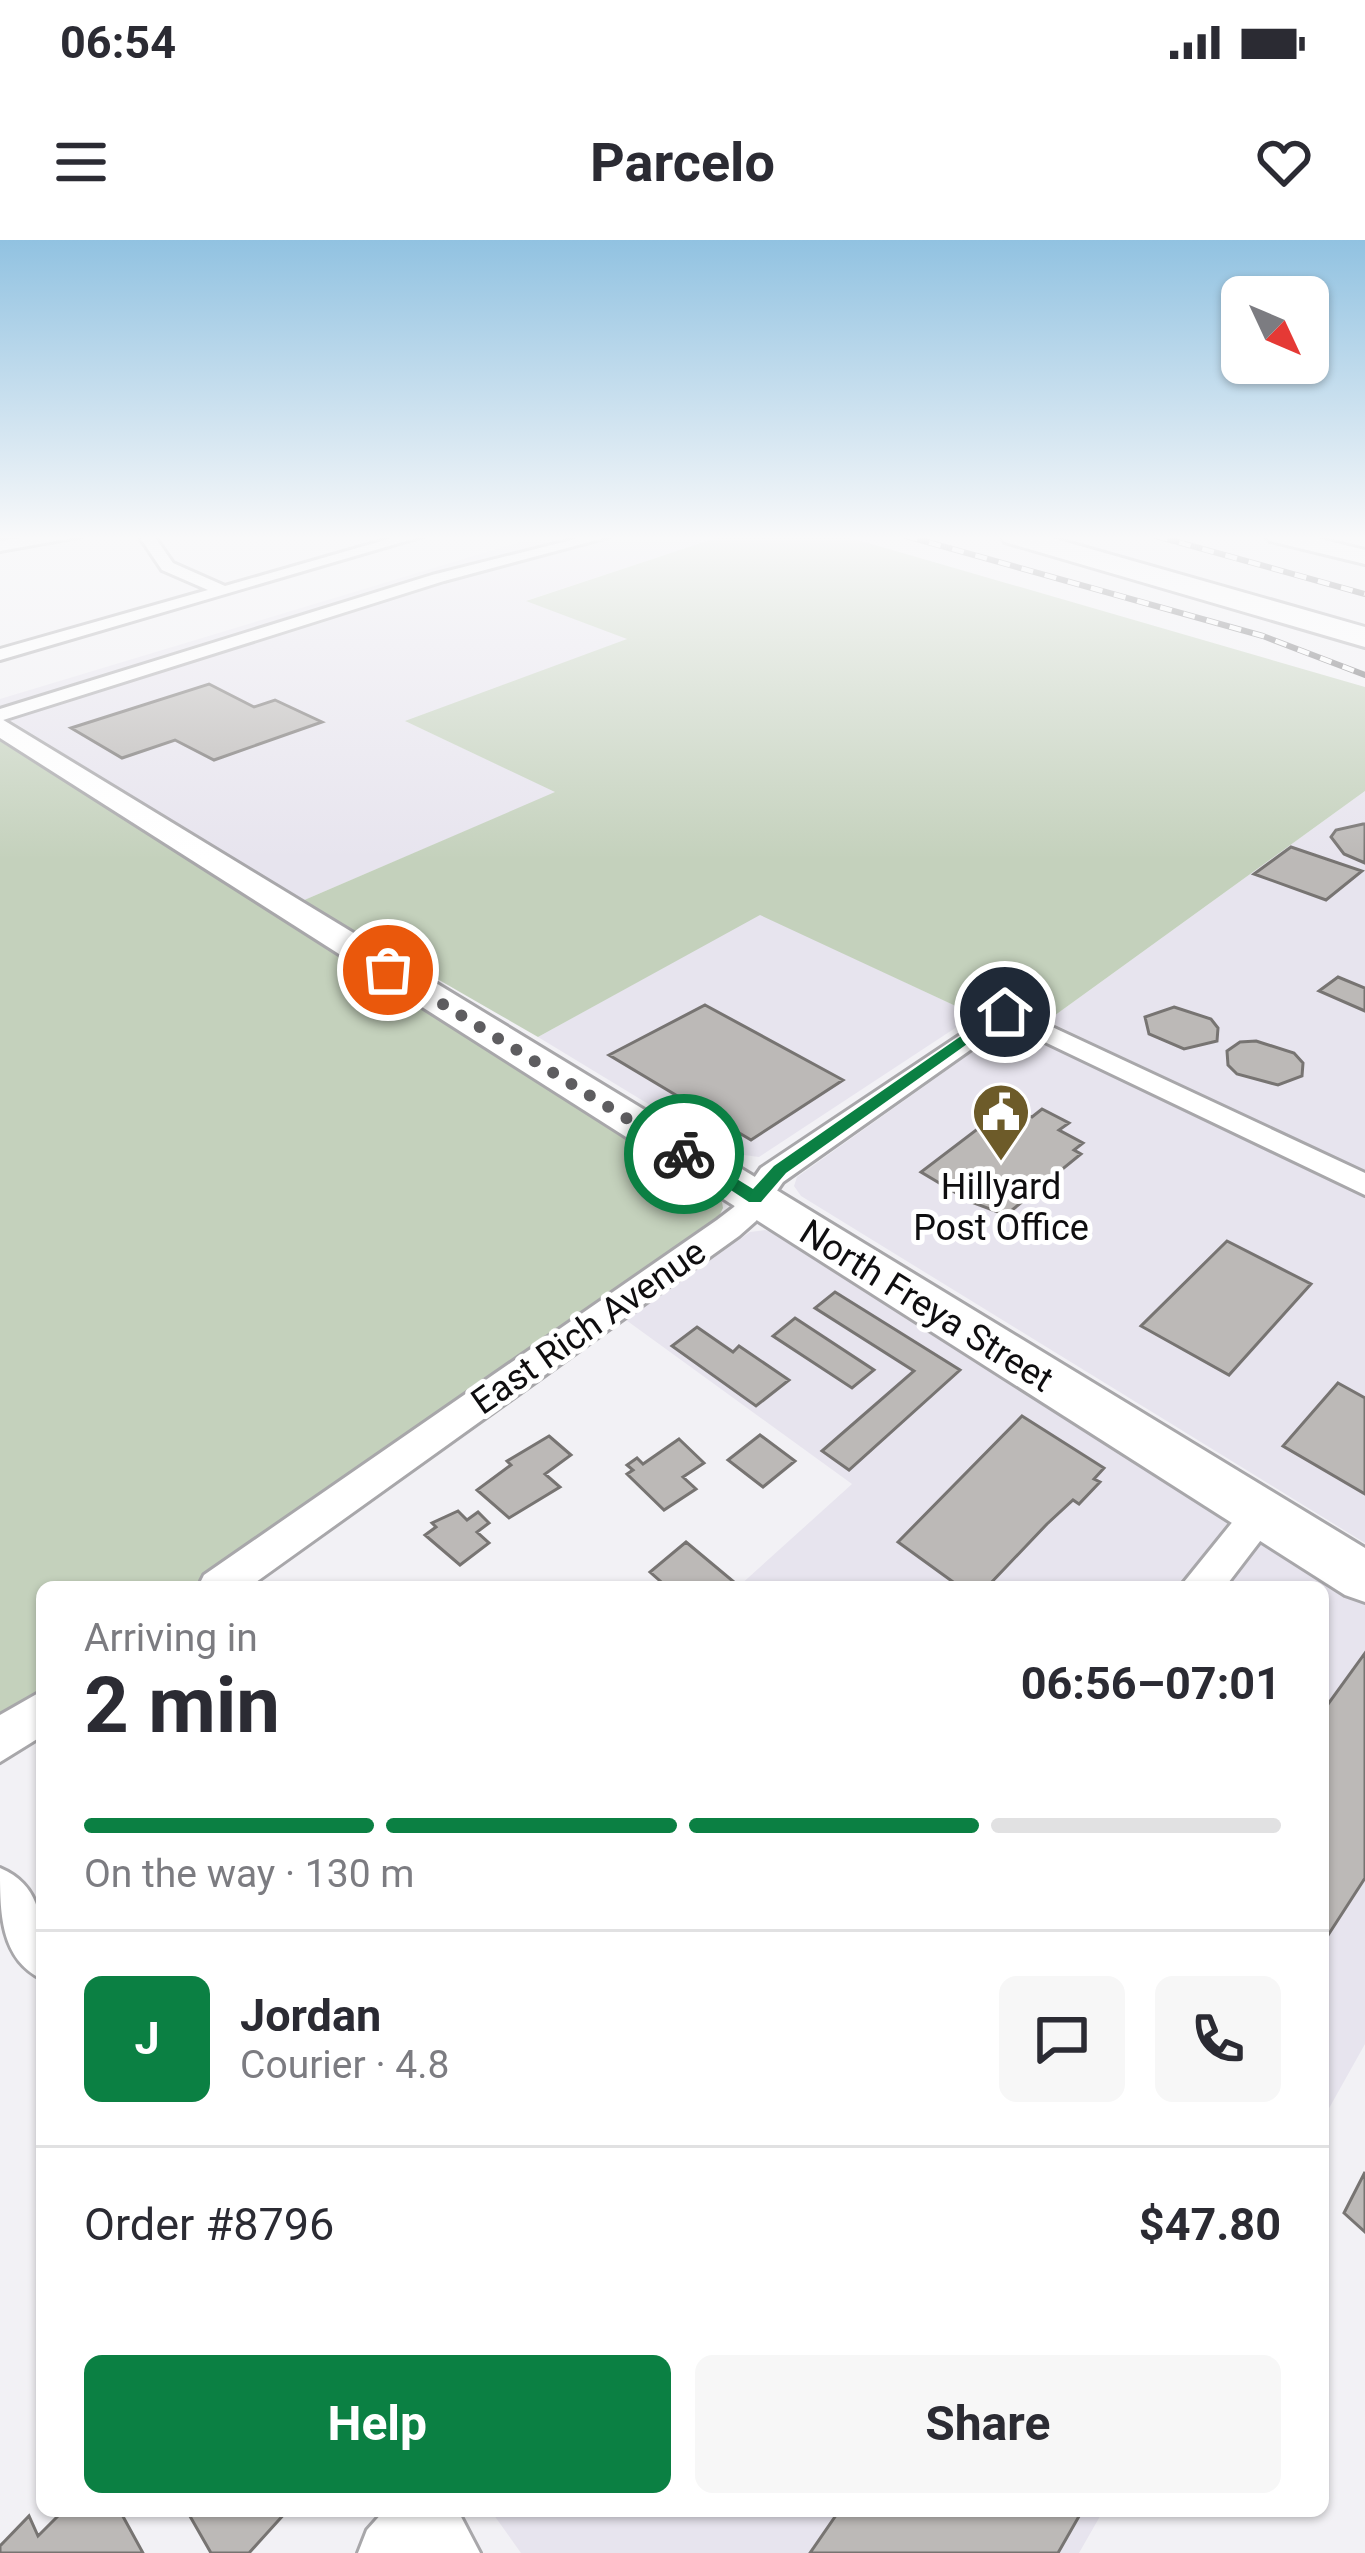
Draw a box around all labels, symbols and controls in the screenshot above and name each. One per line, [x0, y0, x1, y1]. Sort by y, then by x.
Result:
text: 06:54 [60, 16, 176, 69]
icon: menu [48, 129, 114, 195]
icon: heart [1251, 129, 1317, 195]
text: Parcelo [590, 131, 775, 194]
north arrow [1221, 276, 1329, 384]
map controls [1221, 276, 1329, 384]
pin [337, 919, 439, 1021]
icon: bag [355, 937, 421, 1003]
pin [954, 961, 1056, 1063]
icon: home [972, 979, 1038, 1045]
public building icon: Hillyard Post Office [970, 1081, 1032, 1163]
courier [624, 1094, 744, 1214]
icon: bike [651, 1121, 717, 1187]
place label: Hillyard Post Office [913, 1166, 1089, 1249]
street label: North Freya Street [792, 1211, 1061, 1401]
street label: East Rich Avenue [464, 1231, 713, 1423]
text: Arriving in [84, 1615, 258, 1661]
text: 06:56–07:01 [1021, 1657, 1281, 1710]
text: 2 min [84, 1660, 280, 1751]
text: On the way · 130 m [84, 1851, 415, 1897]
button: chat [999, 1976, 1125, 2102]
button: phone [1155, 1976, 1281, 2102]
text: Jordan [240, 1989, 381, 2042]
text: J [134, 2012, 160, 2065]
text: Courier · 4.8 [240, 2042, 449, 2088]
text: Order #8796 [84, 2198, 334, 2251]
text: $47.80 [1139, 2198, 1281, 2251]
button: Help [84, 2355, 671, 2493]
button: Share [695, 2355, 1281, 2493]

